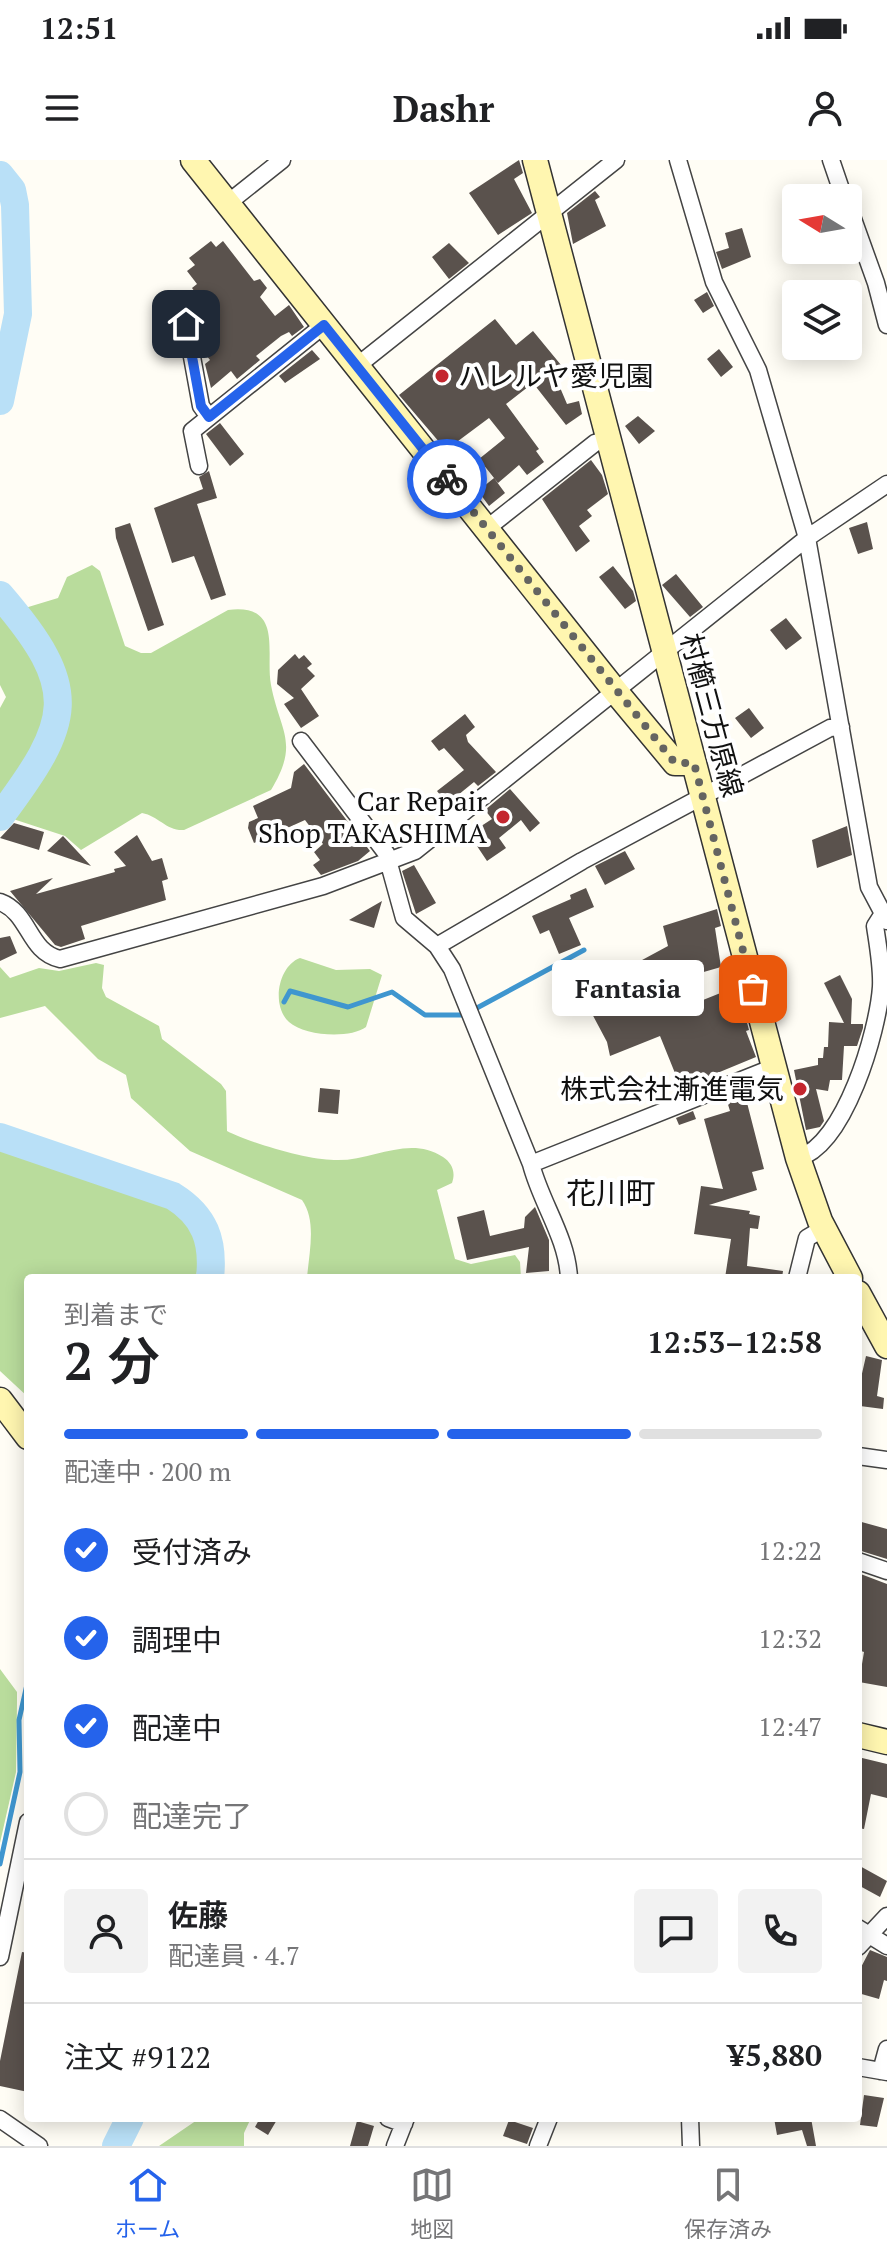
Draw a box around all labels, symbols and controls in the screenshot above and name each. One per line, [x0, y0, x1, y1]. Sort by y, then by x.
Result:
text: 12:51 [40, 8, 118, 48]
text: Dashr [393, 85, 494, 132]
icon: menu [40, 86, 84, 130]
icon: person [803, 86, 847, 130]
north arrow [782, 184, 862, 264]
map controls [782, 184, 862, 360]
button: layers [782, 280, 862, 360]
pin [152, 290, 220, 358]
icon: home [164, 302, 208, 346]
place label: ハレルヤ愛児園 [458, 357, 654, 394]
marker: ハレルヤ愛児園 [433, 367, 451, 385]
courier [407, 439, 487, 519]
icon: bike [425, 457, 469, 501]
street label: 村櫛三方原線 [673, 629, 752, 801]
place label: Car Repair Shop TAKASHIMA [258, 782, 488, 851]
marker: Car Repair Shop TAKASHIMA [494, 808, 512, 826]
pin [719, 955, 787, 1023]
callout: Fantasia [553, 961, 705, 1017]
icon: bag [731, 967, 775, 1011]
text: Fantasia [575, 971, 681, 1005]
place label: 株式会社漸進電気 [560, 1070, 784, 1107]
marker: 株式会社漸進電気 [791, 1080, 809, 1098]
district label: 花川町 [566, 1173, 656, 1213]
text: 到着まで [64, 1297, 168, 1331]
text: 12:53–12:58 [647, 1322, 822, 1362]
text: 2 分 [64, 1326, 159, 1395]
text: 配達中 · 200 m [64, 1454, 231, 1488]
icon: check [64, 1528, 108, 1572]
text: 受付済み [132, 1532, 252, 1572]
text: 12:22 [758, 1533, 822, 1567]
icon: check [64, 1616, 108, 1660]
text: 調理中 [132, 1620, 222, 1660]
text: 12:32 [758, 1621, 822, 1655]
icon: check [64, 1704, 108, 1748]
text: 配達中 [132, 1708, 222, 1748]
text: 12:47 [758, 1709, 822, 1743]
text: 配達完了 [132, 1796, 252, 1836]
button: person [64, 1889, 148, 1973]
button: chat [634, 1889, 718, 1973]
button: phone [738, 1889, 822, 1973]
text: 佐藤 [168, 1895, 228, 1935]
text: 配達員 · 4.7 [168, 1938, 300, 1972]
text: ¥5,880 [728, 2035, 822, 2075]
text: 注文 #9122 [64, 2037, 211, 2077]
tab: ホーム [115, 2163, 180, 2243]
tab: 地図 [410, 2163, 454, 2243]
tab: 保存済み [684, 2163, 772, 2243]

